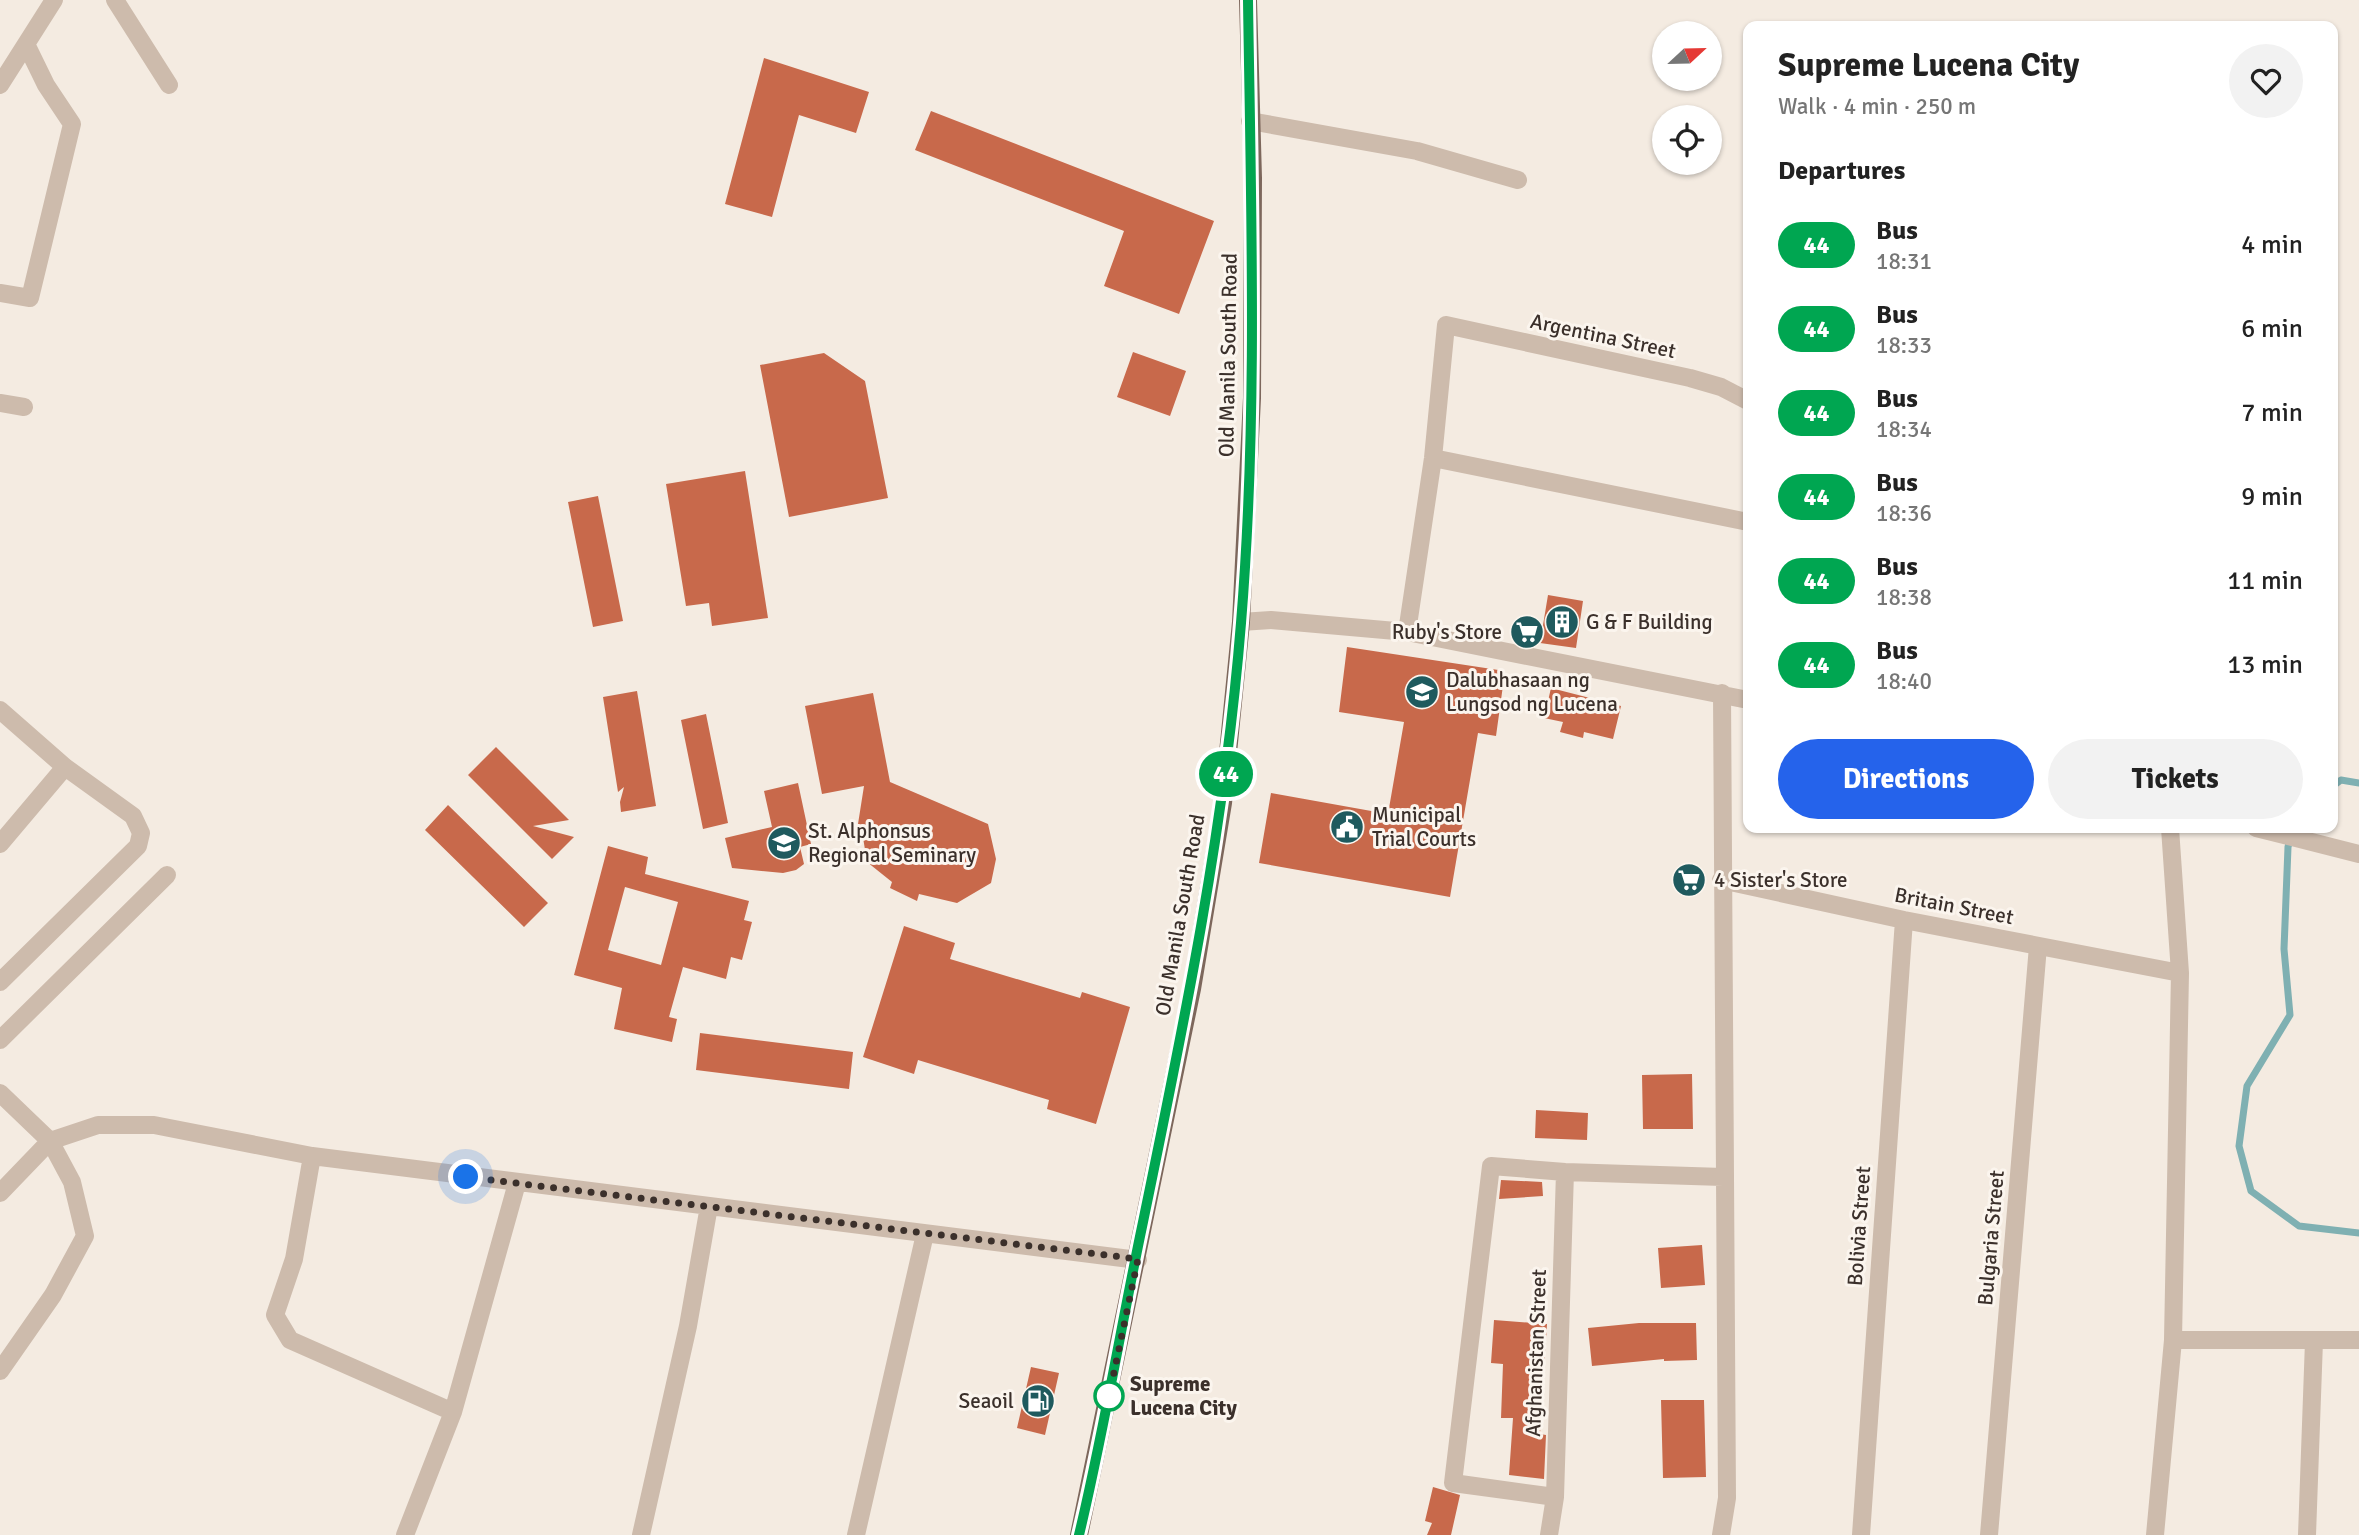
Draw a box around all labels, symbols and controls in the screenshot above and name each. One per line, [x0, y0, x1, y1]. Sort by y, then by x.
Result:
north arrow [1652, 21, 1722, 91]
map controls [1652, 21, 1722, 175]
button: heart [2229, 44, 2303, 118]
text: Supreme Lucena City [1778, 45, 2079, 86]
text: Walk · 4 min · 250 m [1778, 92, 1976, 121]
button: locate [1652, 105, 1722, 175]
text: Departures [1778, 155, 1905, 187]
text: Bus [1876, 215, 1918, 247]
text: 4 min [2241, 229, 2303, 261]
text: 44 [1804, 230, 1829, 260]
text: 18:31 [1876, 247, 1932, 276]
street label: Old Manila South Road [1213, 253, 1243, 457]
text: Bus [1876, 299, 1918, 331]
street label: Argentina Street [1528, 308, 1678, 364]
text: 6 min [2241, 313, 2303, 345]
text: 44 [1804, 314, 1829, 344]
text: 18:33 [1876, 331, 1932, 360]
text: Bus [1876, 383, 1918, 415]
text: 7 min [2241, 397, 2303, 429]
text: 44 [1804, 398, 1829, 428]
text: 18:34 [1876, 415, 1932, 444]
text: Bus [1876, 467, 1918, 499]
text: 9 min [2241, 481, 2303, 513]
text: 44 [1804, 482, 1829, 512]
text: 18:36 [1876, 499, 1932, 528]
text: Bus [1876, 551, 1918, 583]
text: 11 min [2227, 565, 2303, 597]
text: 44 [1804, 566, 1829, 596]
text: 18:38 [1876, 583, 1932, 612]
building icon: G & F Building [1543, 603, 1581, 641]
place label: G & F Building [1586, 609, 1713, 635]
supermarket icon: Ruby's Store [1508, 613, 1546, 651]
place label: Ruby's Store [1392, 619, 1502, 645]
text: Bus [1876, 635, 1918, 667]
text: 13 min [2227, 649, 2303, 681]
text: 44 [1804, 650, 1829, 680]
place label: Dalubhasaan ng Lungsod ng Lucena [1446, 667, 1618, 717]
text: 18:40 [1876, 667, 1932, 696]
school or university icon: Dalubhasaan ng Lungsod ng Lucena [1403, 673, 1441, 711]
button: Directions [1778, 739, 2034, 819]
button: Tickets [2048, 739, 2303, 819]
line badge: 44 [1194, 751, 1258, 797]
text: 44 [1213, 759, 1239, 789]
place label: Municipal Trial Courts [1372, 802, 1476, 852]
public building icon: Municipal Trial Courts [1328, 808, 1366, 846]
street label: Old Manila South Road [1149, 812, 1211, 1018]
place label: St. Alphonsus Regional Seminary [808, 818, 976, 868]
school or university icon: St. Alphonsus Regional Seminary [765, 824, 803, 862]
supermarket icon: 4 Sister's Store [1670, 861, 1708, 899]
place label: 4 Sister's Store [1714, 867, 1848, 893]
street label: Britain Street [1892, 882, 2016, 930]
your location [448, 1159, 483, 1194]
street label: Bolivia Street [1842, 1165, 1876, 1287]
street label: Bulgaria Street [1972, 1169, 2010, 1307]
street label: Afghanistan Street [1520, 1269, 1552, 1437]
place label: Supreme Lucena City [1130, 1371, 1237, 1421]
marker: Supreme Lucena City [1094, 1381, 1124, 1411]
fuel station icon: Seaoil [1019, 1382, 1057, 1420]
place label: Seaoil [958, 1388, 1014, 1414]

